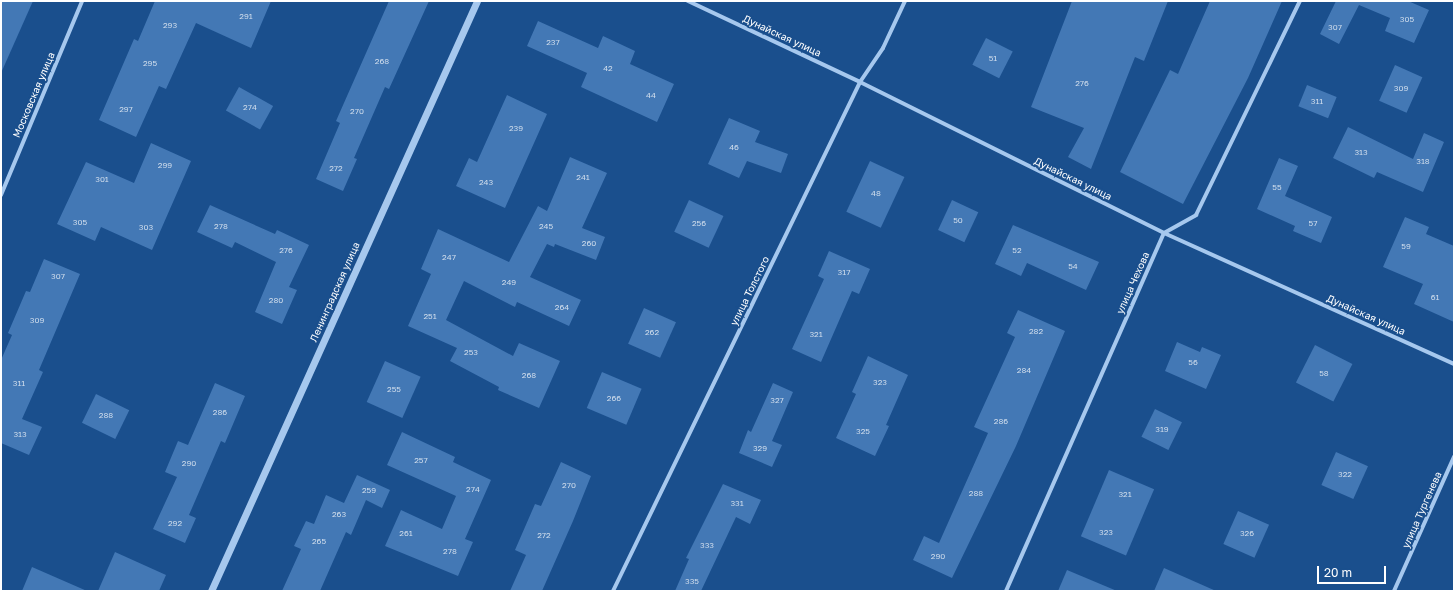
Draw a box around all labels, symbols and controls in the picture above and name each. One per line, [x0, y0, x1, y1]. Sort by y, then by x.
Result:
house number: 291 [239, 12, 253, 22]
street label: Дунайская улица [741, 13, 823, 59]
house number: 305 [1400, 15, 1414, 25]
house number: 293 [163, 21, 177, 31]
house number: 307 [1328, 23, 1342, 33]
house number: 237 [546, 38, 560, 48]
street label: Московская улица [11, 51, 57, 139]
house number: 51 [989, 54, 997, 64]
house number: 268 [375, 57, 389, 67]
house number: 295 [143, 59, 157, 69]
house number: 42 [603, 64, 613, 74]
house number: 276 [1075, 79, 1089, 89]
house number: 309 [1394, 84, 1408, 94]
house number: 44 [646, 91, 656, 101]
house number: 311 [1311, 97, 1323, 107]
house number: 274 [243, 103, 257, 113]
house number: 297 [119, 105, 133, 115]
house number: 270 [350, 107, 364, 117]
house number: 239 [509, 124, 523, 134]
house number: 46 [729, 143, 739, 153]
house number: 313 [1354, 148, 1368, 158]
street label: Дунайская улица [1032, 155, 1114, 203]
house number: 318 [1416, 157, 1430, 167]
house number: 299 [158, 161, 172, 171]
house number: 272 [329, 164, 343, 174]
house number: 241 [576, 173, 590, 183]
house number: 301 [95, 175, 109, 185]
house number: 243 [479, 178, 493, 188]
house number: 55 [1272, 183, 1282, 193]
house number: 48 [871, 189, 881, 199]
house number: 50 [953, 216, 963, 226]
house number: 305 [73, 218, 87, 228]
house number: 256 [692, 219, 706, 229]
house number: 57 [1309, 219, 1317, 229]
house number: 278 [214, 222, 228, 232]
house number: 245 [539, 222, 553, 232]
house number: 303 [139, 223, 153, 233]
house number: 260 [582, 239, 596, 249]
street label: Ленинградская улица [308, 240, 362, 344]
house number: 59 [1401, 242, 1411, 252]
house number: 276 [279, 246, 293, 256]
house number: 52 [1012, 246, 1022, 256]
street label: улица Чехова [1114, 250, 1152, 316]
house number: 247 [442, 253, 456, 263]
street label: улица Толстого [728, 254, 772, 328]
house number: 54 [1068, 262, 1078, 272]
house number: 317 [838, 268, 850, 278]
house number: 307 [51, 272, 65, 282]
house number: 249 [502, 278, 516, 288]
street label: Дунайская улица [1325, 292, 1407, 338]
house number: 61 [1431, 293, 1439, 303]
house number: 280 [269, 296, 283, 306]
house number: 264 [555, 303, 569, 313]
house number: 251 [423, 312, 437, 322]
house number: 309 [30, 316, 44, 326]
house number: 282 [1029, 327, 1043, 337]
house number: 262 [645, 328, 659, 338]
house number: 321 [809, 330, 823, 340]
house number: 253 [464, 348, 478, 358]
house number: 56 [1188, 358, 1198, 368]
house number: 284 [1017, 366, 1031, 376]
house number: 58 [1319, 369, 1329, 379]
house number: 268 [522, 371, 536, 381]
house number: 323 [873, 378, 887, 388]
house number: 311 [13, 379, 25, 389]
house number: 255 [387, 385, 401, 395]
house number: 266 [607, 394, 621, 404]
house number: 327 [770, 396, 784, 406]
house number: 286 [213, 408, 227, 418]
house number: 288 [99, 411, 113, 421]
house number: 286 [994, 417, 1008, 427]
house number: 319 [1155, 425, 1169, 435]
house number: 325 [856, 427, 870, 437]
house number: 313 [13, 430, 27, 440]
house number: 329 [753, 444, 767, 454]
house number: 257 [414, 456, 428, 466]
house number: 290 [182, 459, 196, 469]
house number: 322 [1338, 470, 1352, 480]
street label: улица Тургенева [1400, 470, 1444, 550]
house number: 270 [562, 481, 576, 491]
house number: 274 [466, 485, 480, 495]
house number: 259 [362, 486, 376, 496]
house number: 288 [969, 489, 983, 499]
house number: 321 [1118, 490, 1132, 500]
house number: 331 [730, 499, 744, 509]
house number: 263 [332, 510, 346, 520]
house number: 292 [168, 519, 182, 529]
house number: 323 [1099, 528, 1113, 538]
house number: 261 [399, 529, 413, 539]
house number: 326 [1240, 529, 1254, 539]
house number: 272 [537, 531, 551, 541]
house number: 265 [312, 537, 326, 547]
house number: 333 [700, 541, 714, 551]
house number: 278 [443, 547, 457, 557]
house number: 290 [931, 552, 945, 562]
scale bar [1319, 558, 1388, 584]
text: 20 m [1324, 565, 1352, 580]
house number: 335 [685, 577, 699, 587]

